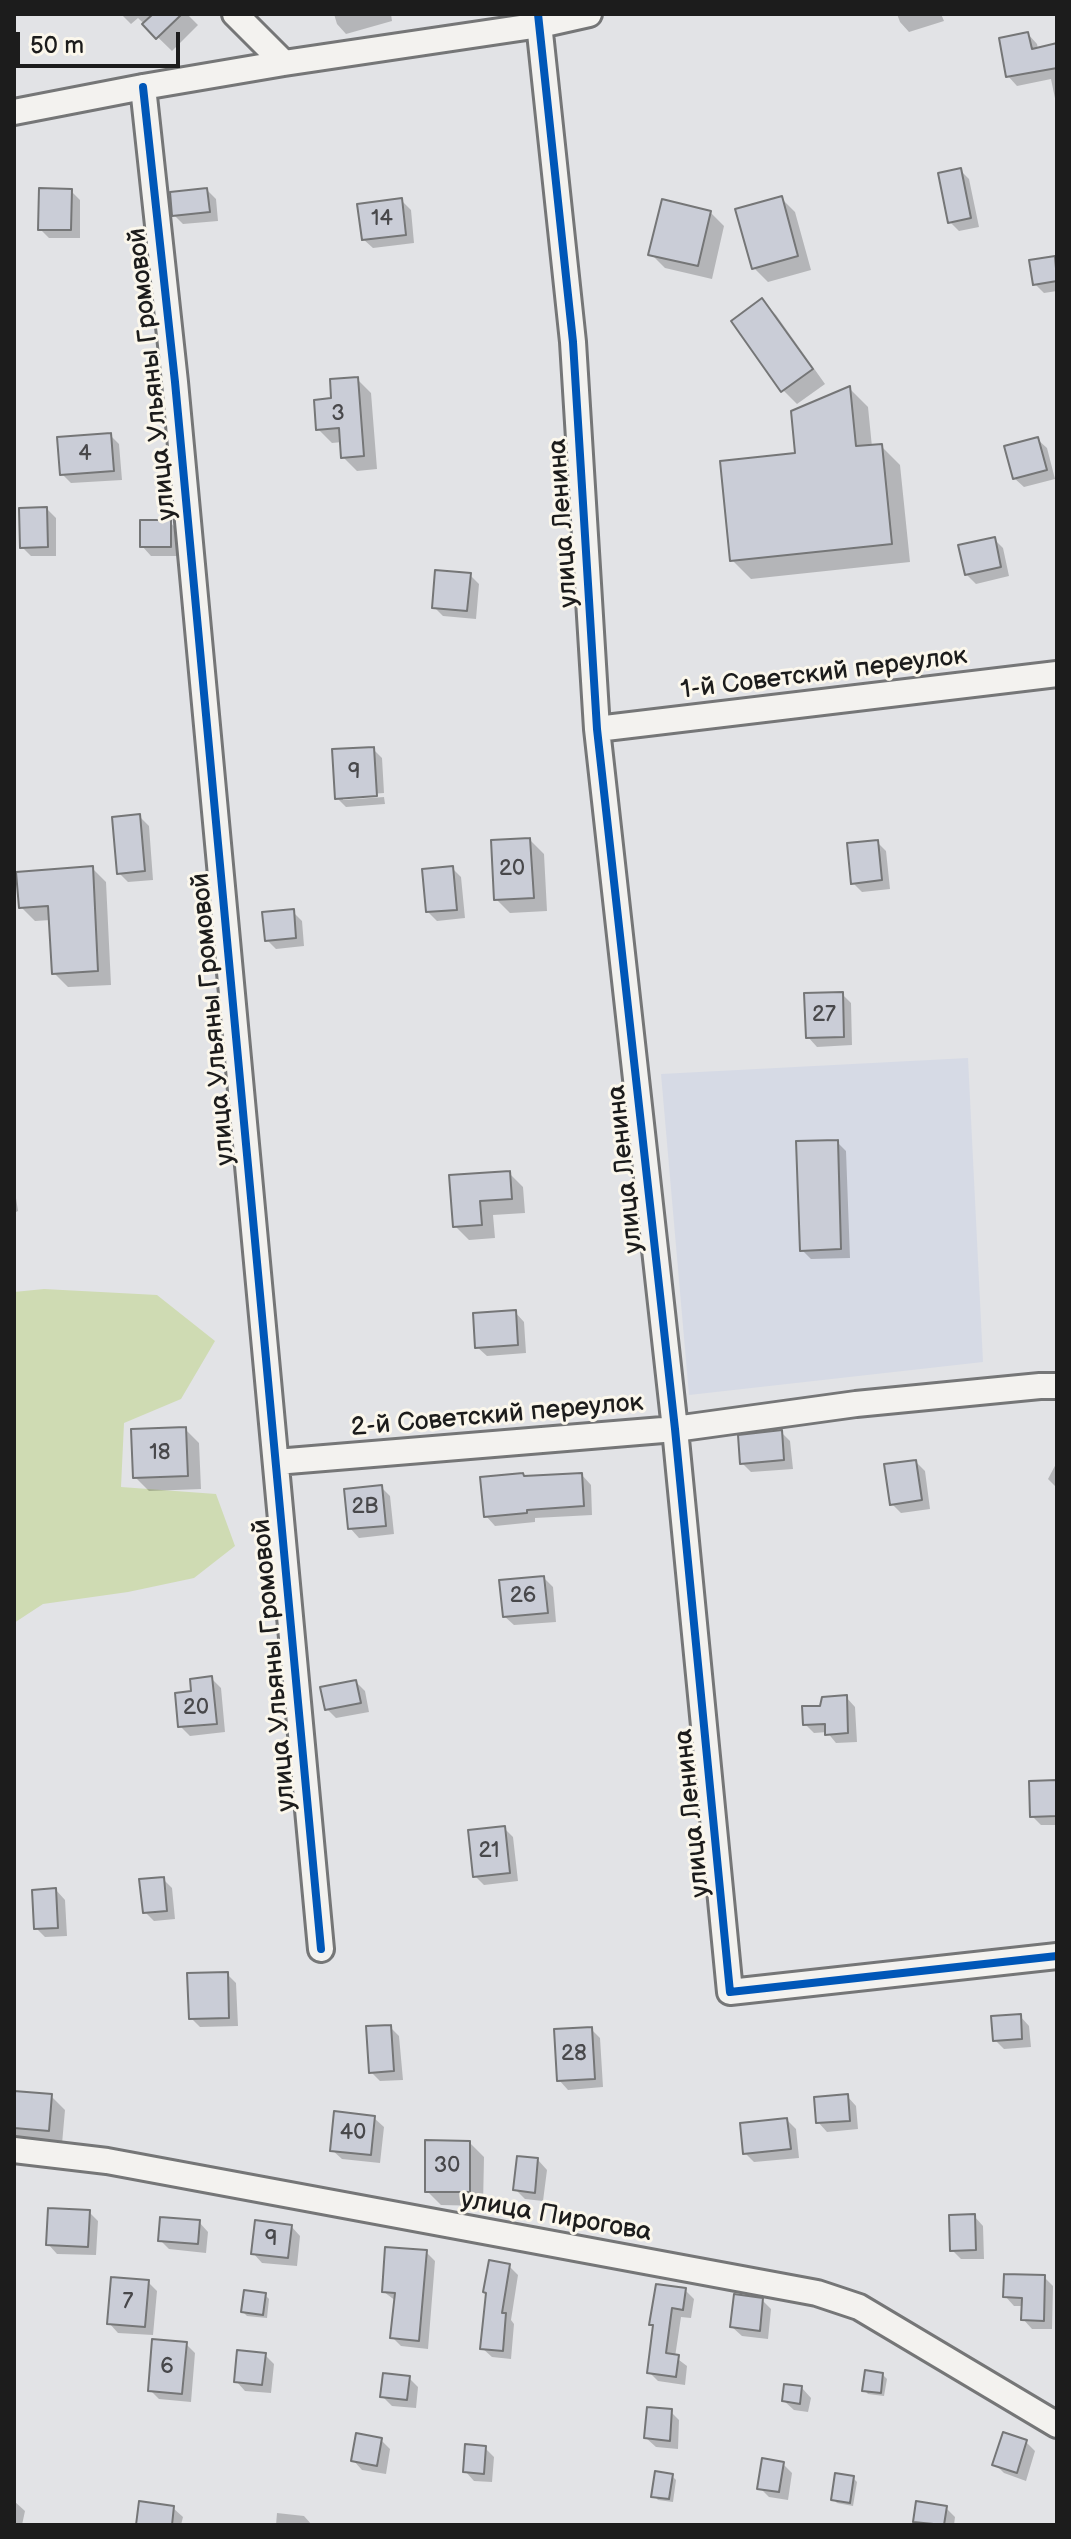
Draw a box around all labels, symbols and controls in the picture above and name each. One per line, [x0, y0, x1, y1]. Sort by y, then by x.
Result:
scale bar [20, 16, 184, 66]
text: 50 m [30, 31, 84, 60]
house number: 14 [371, 206, 393, 232]
street label: улица Ульяны Громовой [122, 226, 184, 522]
house number: 3 [331, 401, 345, 427]
street label: улица Ленина [543, 437, 585, 609]
house number: 4 [78, 441, 92, 467]
street label: 1-й Советский переулок [679, 641, 969, 707]
house number: 9 [348, 759, 360, 785]
house number: 20 [499, 856, 525, 882]
street label: улица Ульяны Громовой [186, 871, 242, 1167]
house number: 27 [812, 1002, 836, 1028]
street label: улица Ленина [602, 1083, 650, 1255]
street label: 2-й Советский переулок [350, 1388, 644, 1444]
house number: 18 [149, 1440, 171, 1466]
house number: 2В [352, 1494, 378, 1520]
street label: улица Ульяны Громовой [247, 1517, 303, 1813]
house number: 26 [510, 1583, 536, 1609]
house number: 20 [183, 1695, 209, 1721]
street label: улица Ленина [669, 1727, 717, 1899]
house number: 21 [478, 1838, 500, 1864]
house number: 28 [561, 2041, 587, 2067]
house number: 40 [340, 2120, 366, 2146]
house number: 30 [434, 2153, 460, 2179]
street label: улица Пирогова [458, 2185, 654, 2249]
house number: 9 [265, 2226, 277, 2252]
house number: 7 [123, 2289, 133, 2315]
house number: 6 [160, 2354, 174, 2380]

